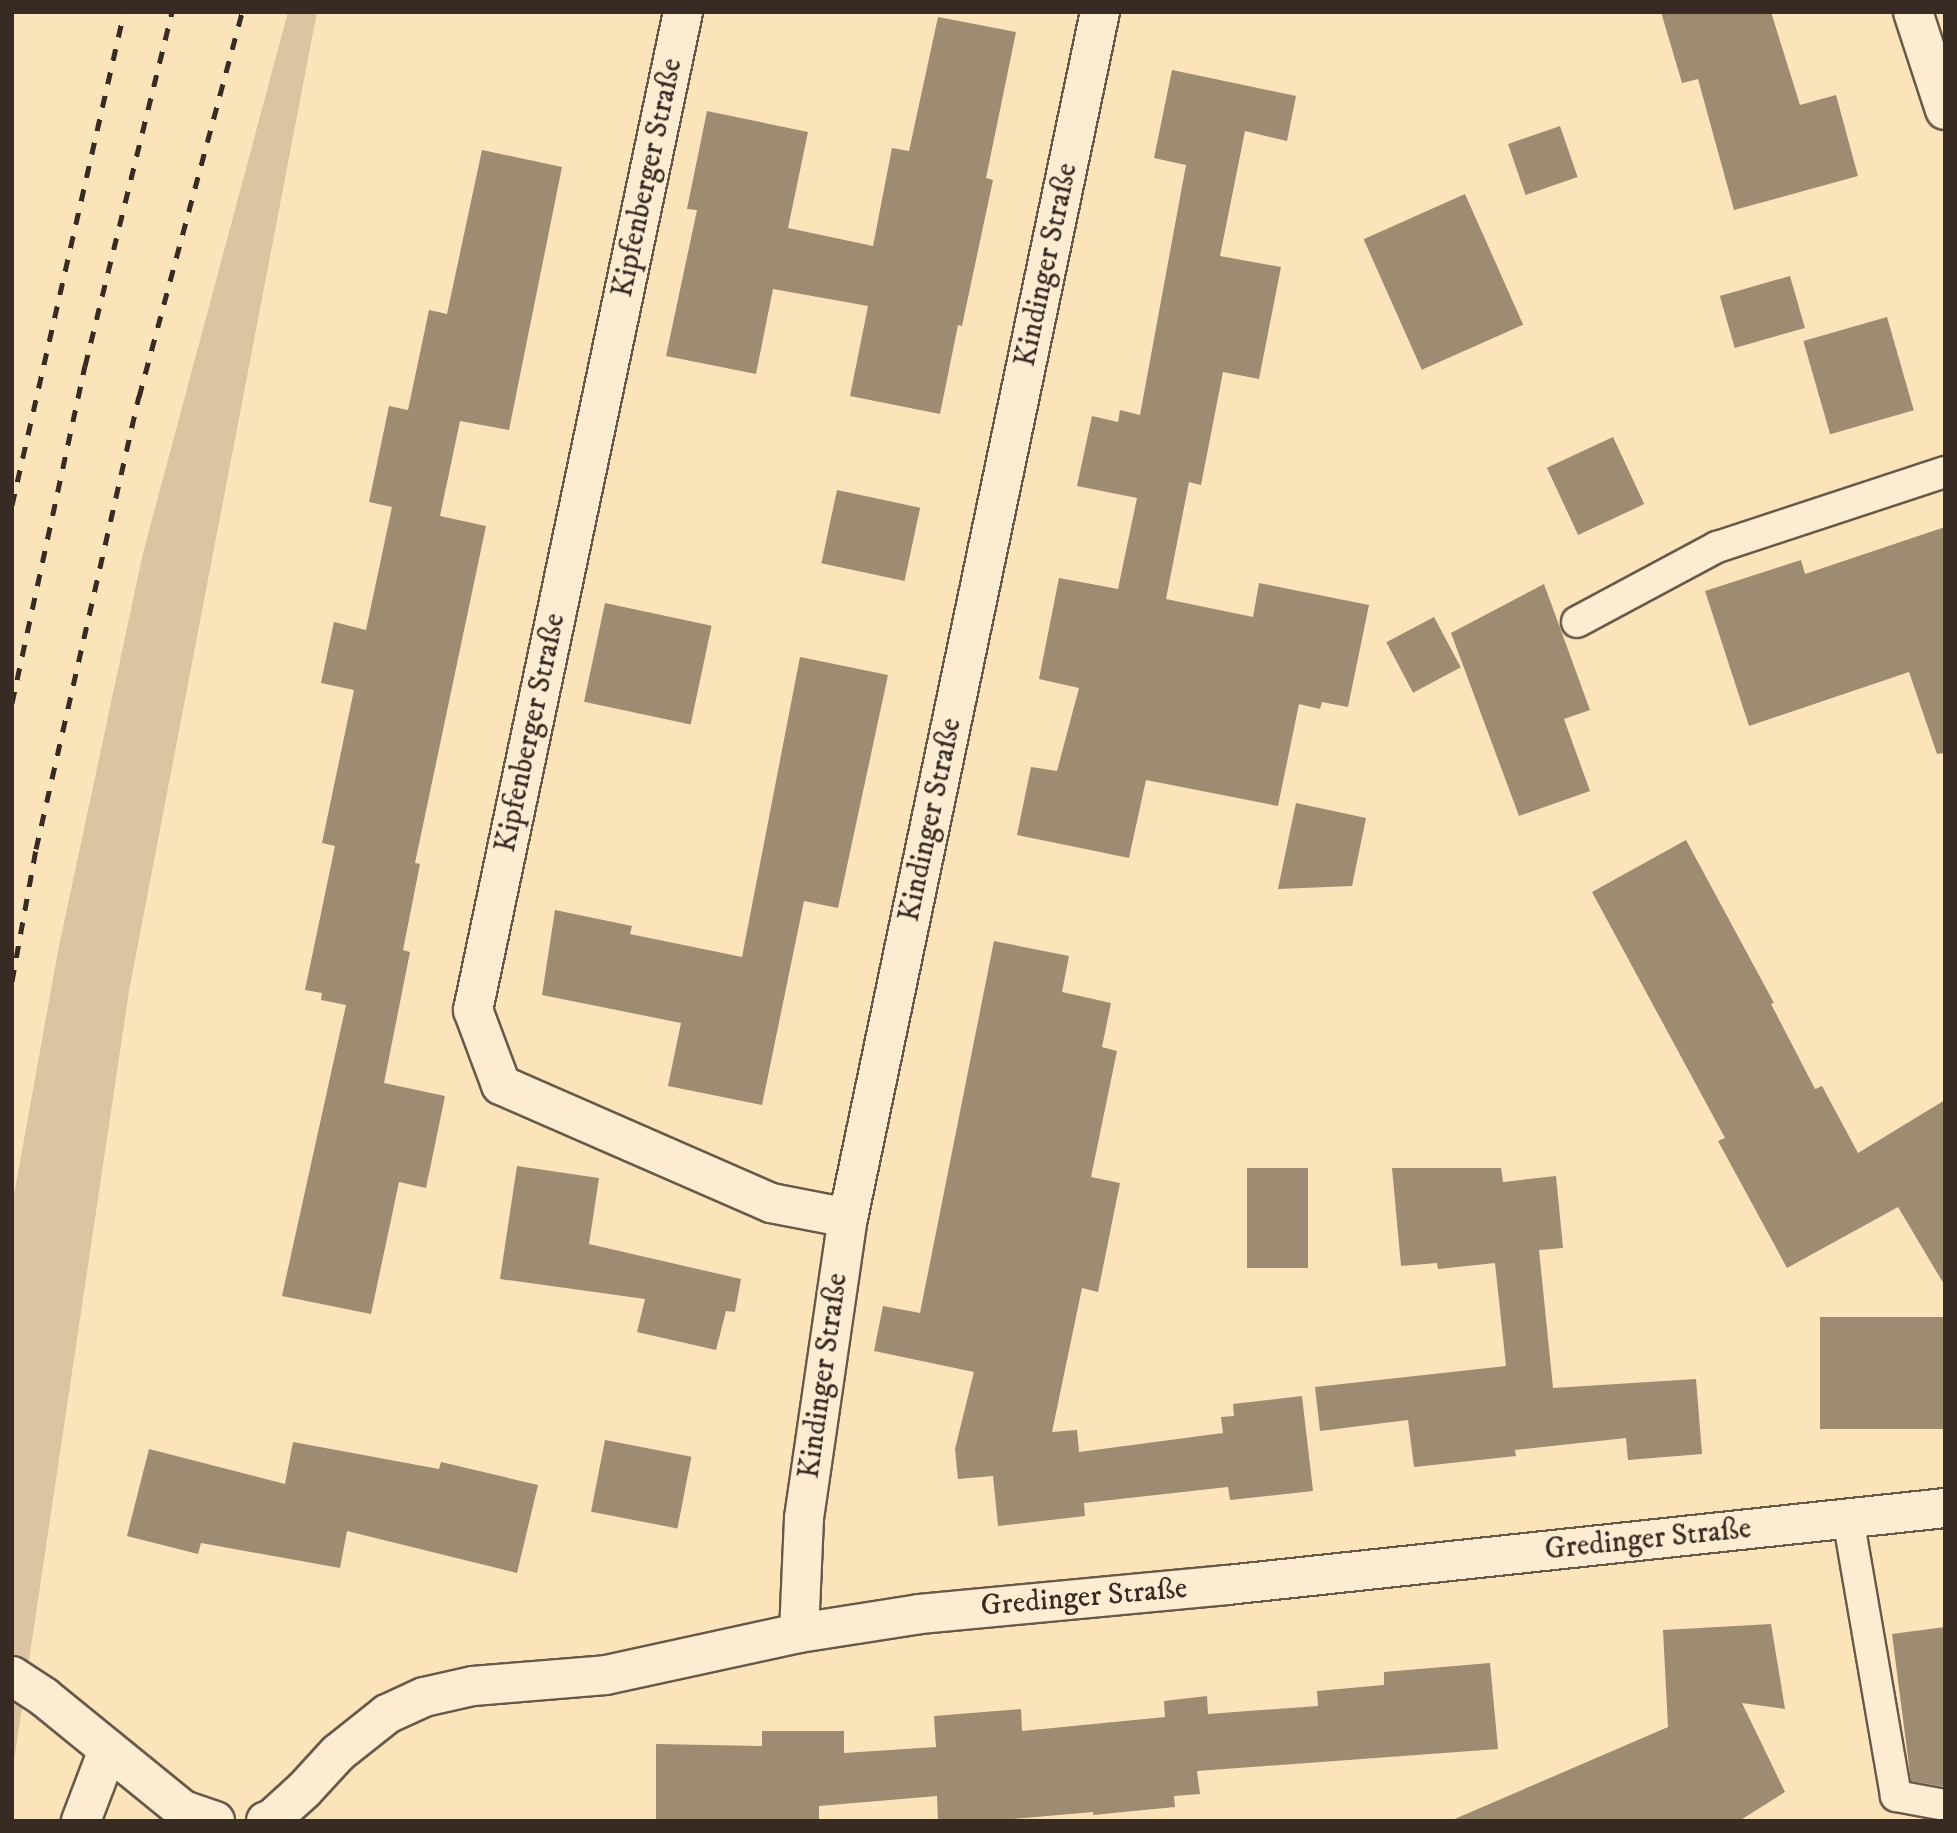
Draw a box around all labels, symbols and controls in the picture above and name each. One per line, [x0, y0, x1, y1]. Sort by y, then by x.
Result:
street label: Kipfenberger Straße [605, 55, 691, 301]
street label: Kindinger Straße [1008, 160, 1086, 370]
street label: Kipfenberger Straße [488, 610, 574, 856]
street label: Kindinger Straße [892, 715, 970, 925]
street label: Kindinger Straße [792, 1271, 856, 1481]
street label: Gredinger Straße [1543, 1511, 1753, 1569]
street label: Gredinger Straße [979, 1571, 1189, 1625]

